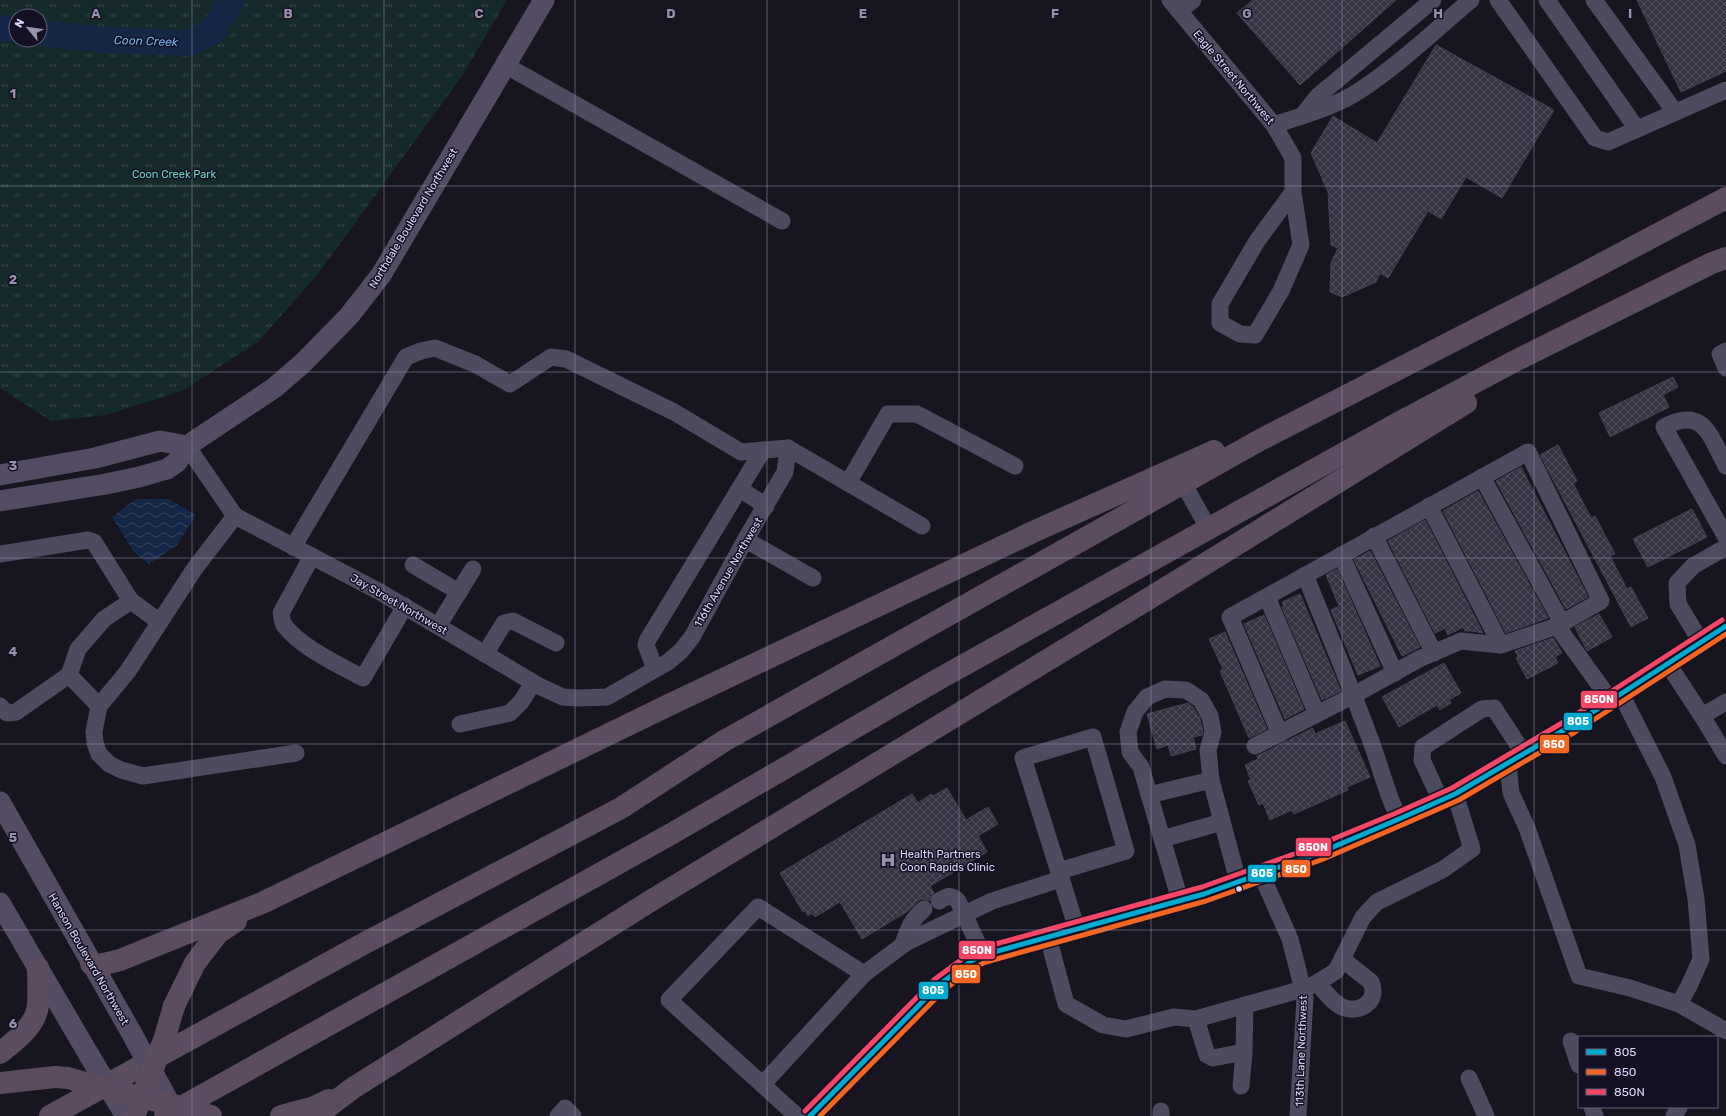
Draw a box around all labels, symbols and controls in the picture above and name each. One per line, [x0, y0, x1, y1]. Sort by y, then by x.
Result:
text: A [91, 6, 101, 21]
text: B [283, 6, 293, 21]
text: C [474, 6, 484, 21]
text: D [666, 6, 676, 21]
text: E [859, 6, 867, 21]
text: F [1051, 6, 1059, 21]
text: G [1242, 6, 1252, 21]
text: H [1433, 6, 1443, 21]
text: I [1628, 6, 1632, 21]
north arrow [8, 8, 48, 48]
text: N [12, 17, 27, 30]
street label: Eagle Street Northwest [1190, 28, 1277, 128]
water label: Coon Creek [114, 33, 179, 49]
text: 1 [10, 86, 16, 101]
street label: Northdale Boulevard Northwest [366, 145, 461, 291]
park label: Coon Creek Park [132, 168, 216, 181]
text: 2 [9, 272, 17, 287]
text: 3 [9, 458, 18, 473]
street label: 116th Avenue Northwest [692, 515, 766, 629]
street label: Jay Street Northwest [348, 571, 450, 638]
text: 4 [9, 644, 18, 659]
line badge: 850N [1580, 690, 1618, 709]
text: 850N [1584, 693, 1614, 706]
line badge: 805 [1563, 712, 1593, 731]
text: 805 [1567, 715, 1589, 728]
line badge: 850 [1539, 734, 1570, 754]
text: 850 [1543, 738, 1565, 751]
text: 5 [9, 830, 17, 845]
line badge: 850N [1295, 837, 1332, 857]
text: 850N [1298, 841, 1328, 854]
place label: Health Partners Coon Rapids Clinic [900, 848, 995, 874]
hospital icon: Health Partners Coon Rapids Clinic [879, 851, 897, 869]
line badge: 850 [1281, 859, 1311, 878]
text: 850 [1285, 863, 1307, 876]
line badge: 805 [1247, 864, 1277, 883]
text: 805 [1251, 867, 1273, 880]
unlabelled marker [1234, 884, 1244, 894]
street label: Hanson Boulevard Northwest [45, 891, 132, 1028]
line badge: 850N [958, 940, 996, 960]
text: 850N [962, 944, 992, 957]
line badge: 850 [951, 964, 981, 984]
text: 850 [955, 968, 977, 981]
line badge: 805 [918, 981, 949, 1000]
text: 805 [922, 984, 944, 997]
street label: 113th Lane Northwest [1293, 994, 1310, 1107]
text: 6 [9, 1016, 18, 1031]
legend [1578, 1036, 1718, 1108]
text: 805 [1614, 1045, 1636, 1059]
text: 850 [1614, 1065, 1636, 1079]
text: 850N [1614, 1085, 1645, 1099]

